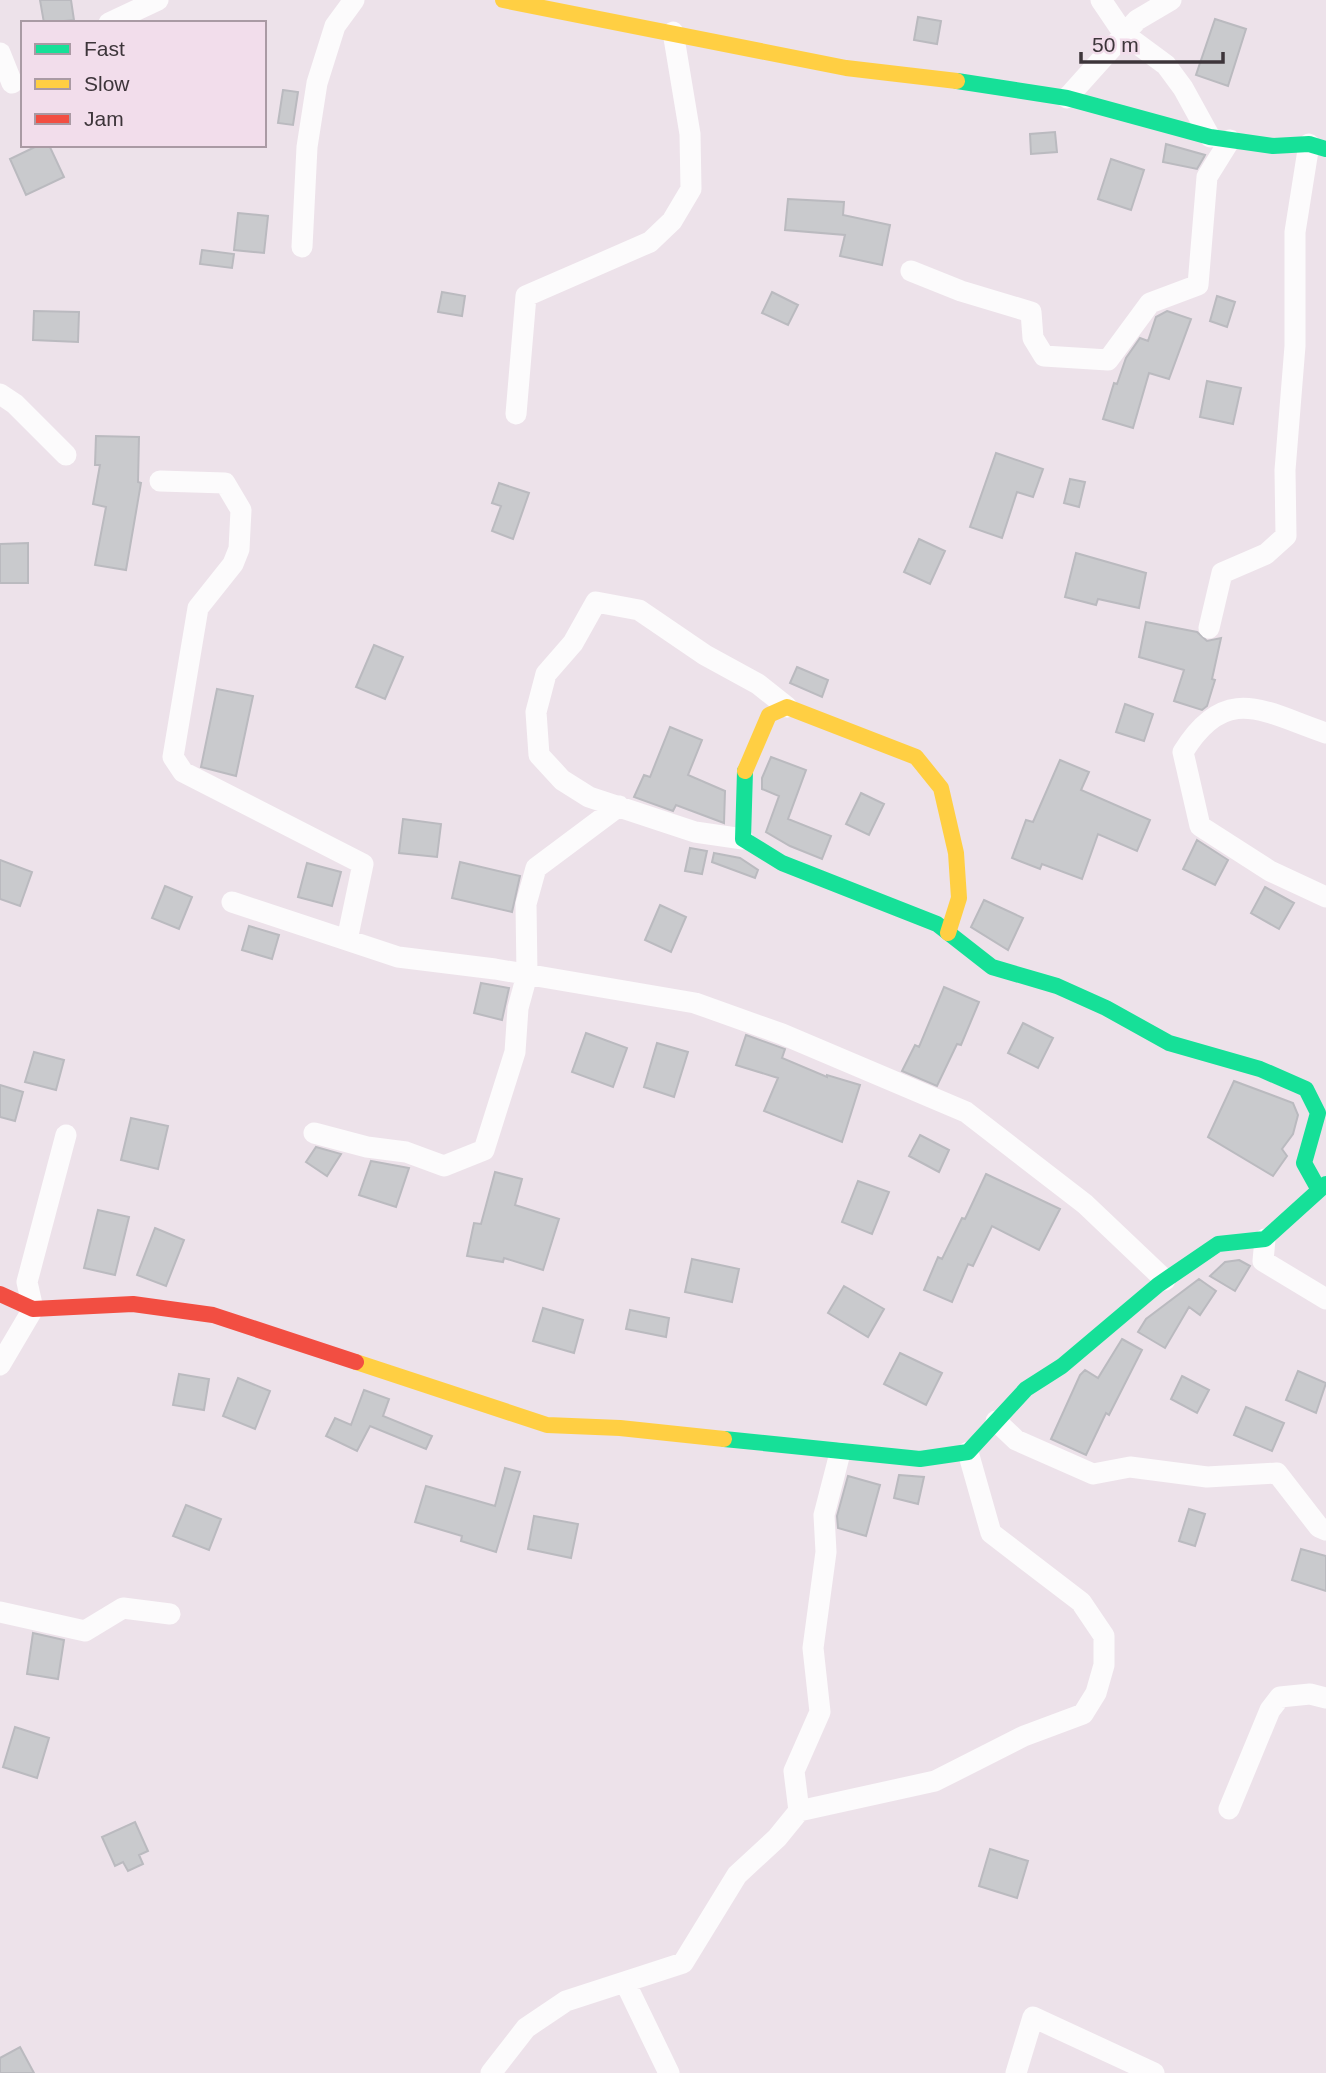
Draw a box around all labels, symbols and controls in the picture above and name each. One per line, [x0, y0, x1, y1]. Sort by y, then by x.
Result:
legend [21, 21, 266, 147]
scale bar [1081, 21, 1223, 65]
text: 50 m [1092, 33, 1139, 56]
text: Fast [84, 37, 125, 60]
text: Slow [84, 72, 130, 95]
text: Jam [84, 107, 124, 130]

